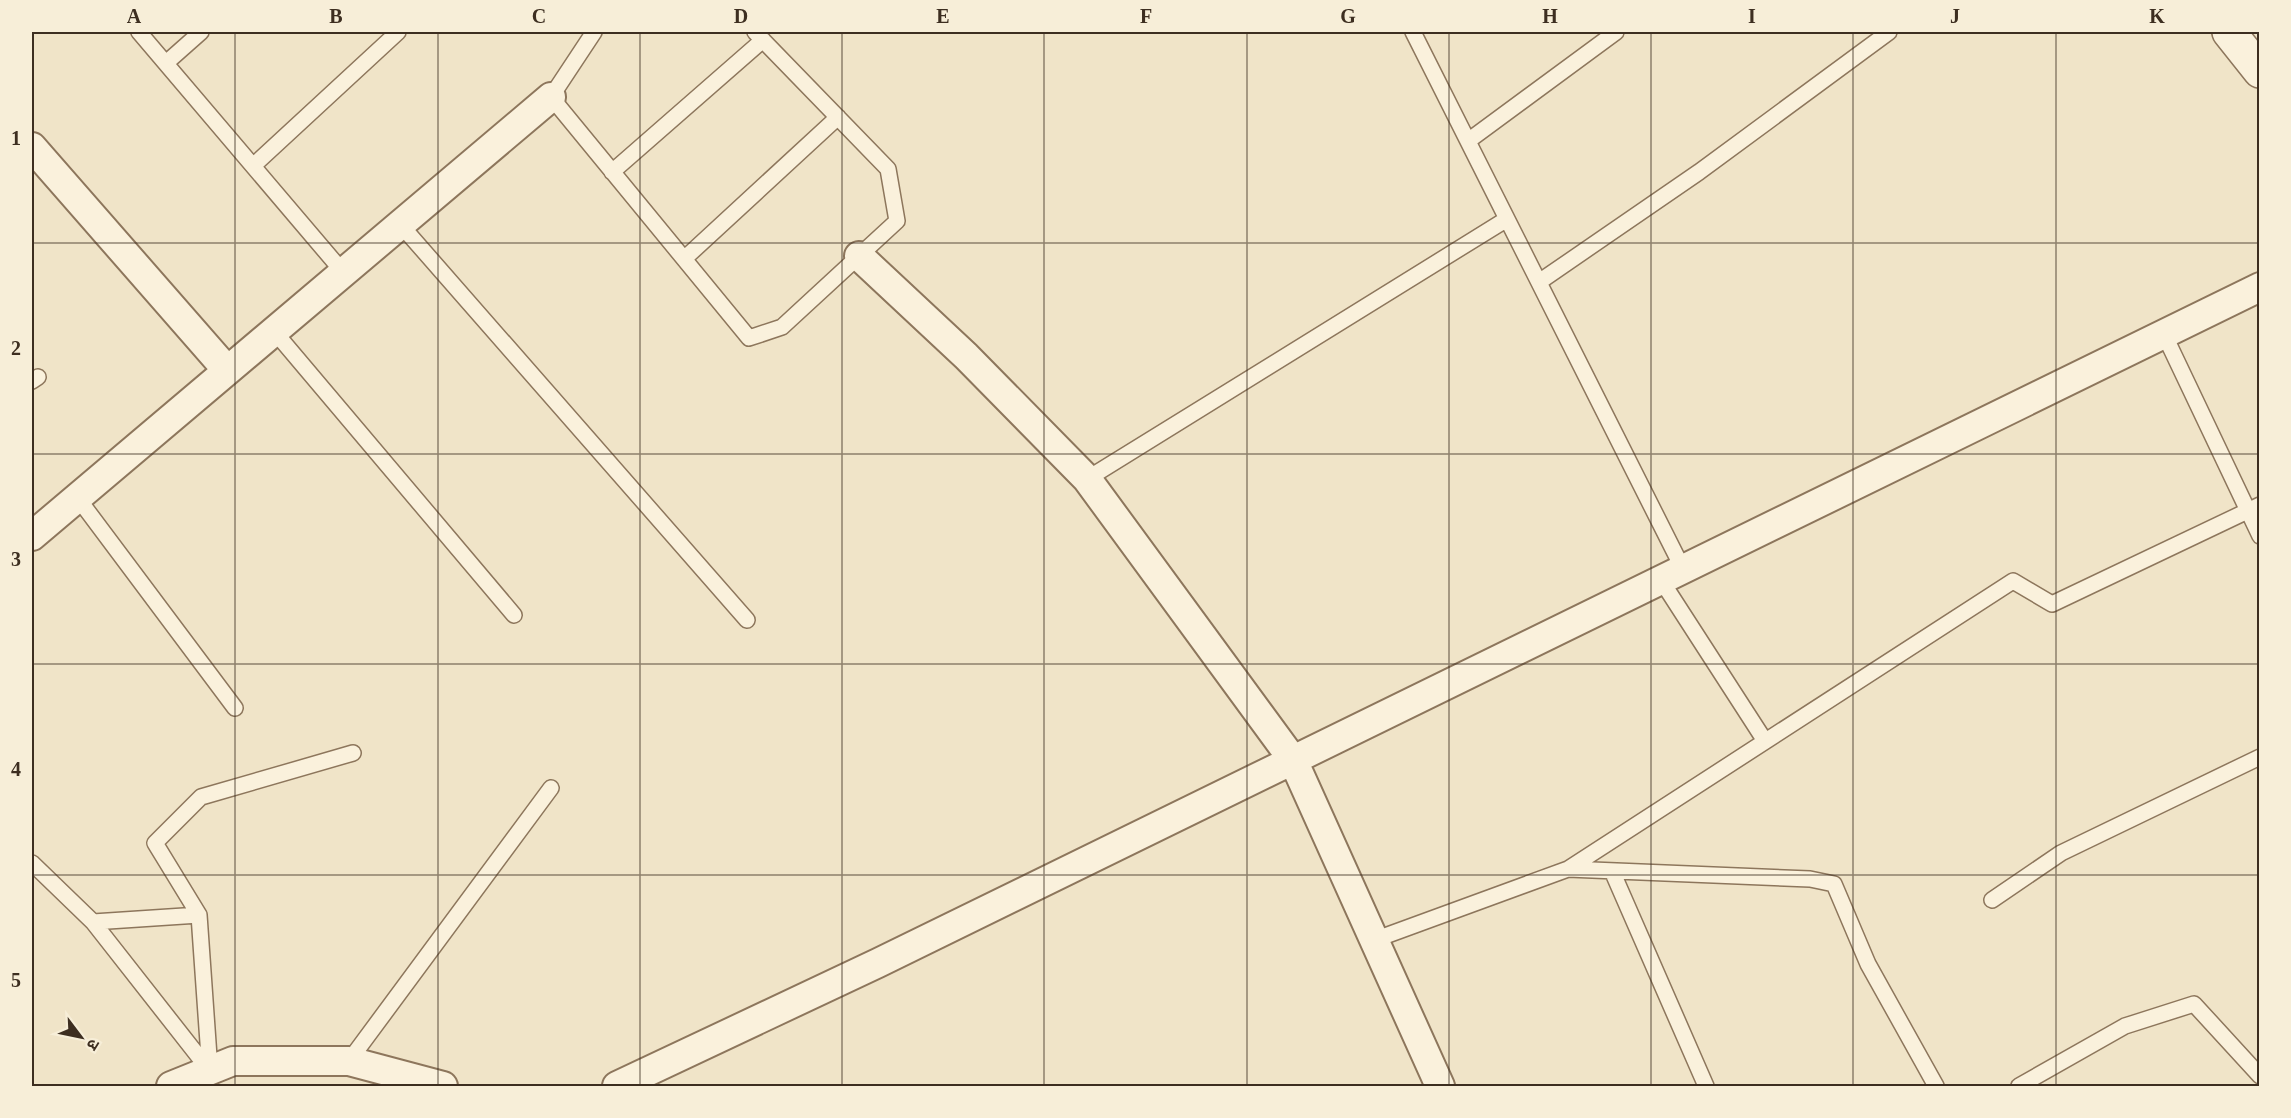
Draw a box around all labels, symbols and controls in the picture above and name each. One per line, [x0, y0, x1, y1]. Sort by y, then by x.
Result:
text: A [127, 5, 142, 27]
text: B [329, 5, 343, 27]
text: C [532, 5, 546, 27]
text: D [734, 5, 748, 27]
text: E [936, 5, 950, 27]
text: F [1140, 5, 1152, 27]
text: G [1340, 5, 1356, 27]
text: H [1542, 5, 1558, 27]
text: I [1748, 5, 1756, 27]
text: J [1950, 5, 1960, 27]
text: K [2149, 5, 2165, 27]
text: 1 [11, 127, 21, 149]
text: 2 [11, 337, 21, 359]
text: 3 [11, 548, 21, 570]
text: 4 [11, 758, 21, 780]
text: 5 [11, 969, 21, 991]
north arrow [51, 1007, 111, 1067]
text: उ [83, 1036, 103, 1054]

